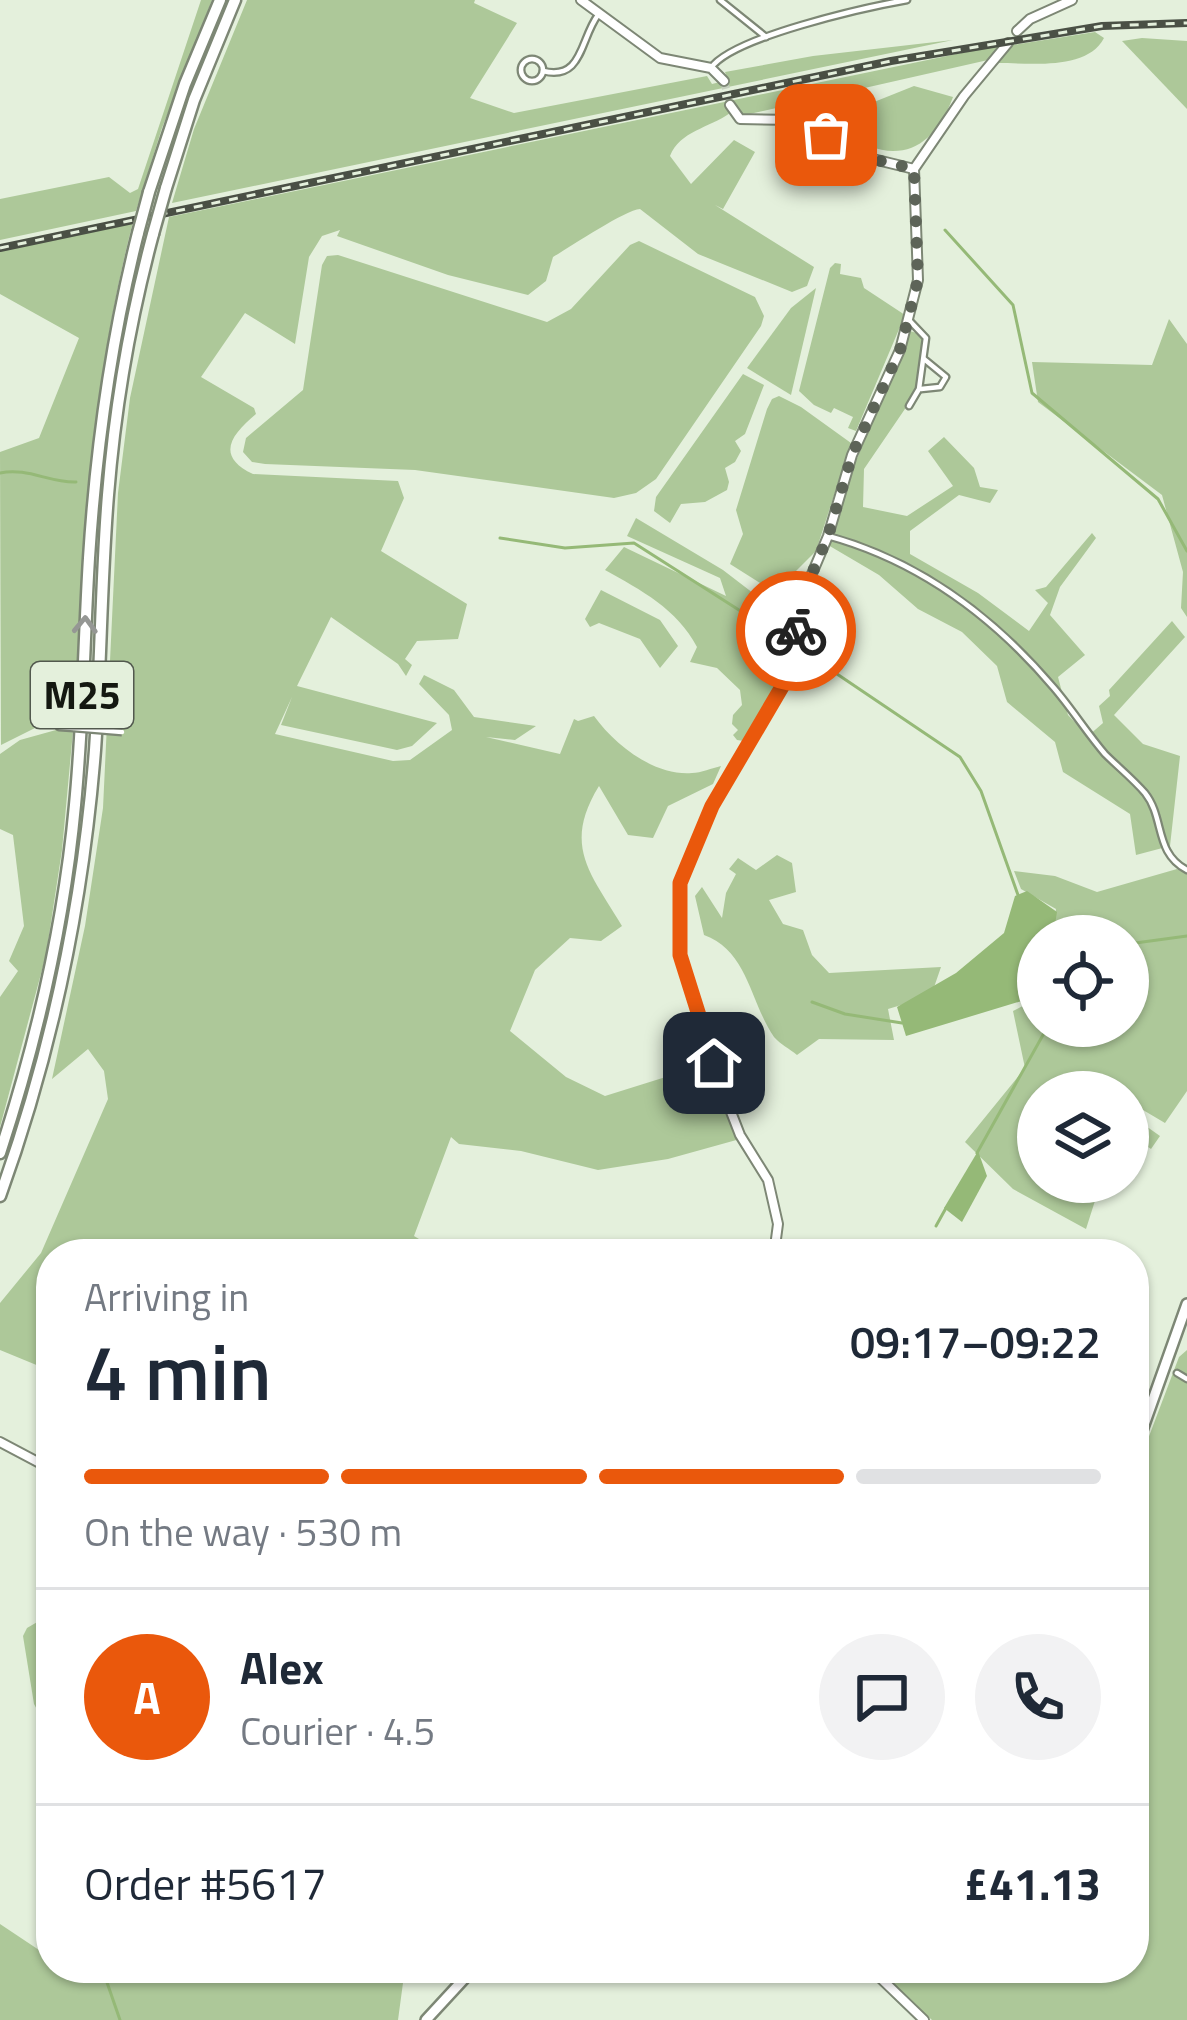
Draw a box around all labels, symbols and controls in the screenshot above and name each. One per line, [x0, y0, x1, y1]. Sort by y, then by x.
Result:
pin [775, 84, 877, 186]
icon: bag [793, 102, 859, 168]
courier [736, 571, 856, 691]
icon: bike [763, 598, 829, 664]
one-way arrow [72, 615, 98, 634]
road number: M25 [31, 662, 133, 728]
map controls [1017, 915, 1149, 1203]
button: locate [1017, 915, 1149, 1047]
pin [663, 1012, 765, 1114]
icon: home [681, 1030, 747, 1096]
button: layers [1017, 1071, 1149, 1203]
text: Arriving in [84, 1267, 249, 1326]
text: 09:17–09:22 [850, 1307, 1101, 1375]
text: 4 min [84, 1312, 272, 1430]
text: On the way · 530 m [84, 1502, 402, 1561]
text: Alex [240, 1633, 324, 1701]
button: chat [819, 1634, 945, 1760]
button: phone [975, 1634, 1101, 1760]
text: A [133, 1663, 161, 1731]
text: Courier · 4.5 [240, 1701, 435, 1760]
text: Order #5617 [84, 1849, 327, 1917]
text: £41.13 [963, 1849, 1101, 1917]

